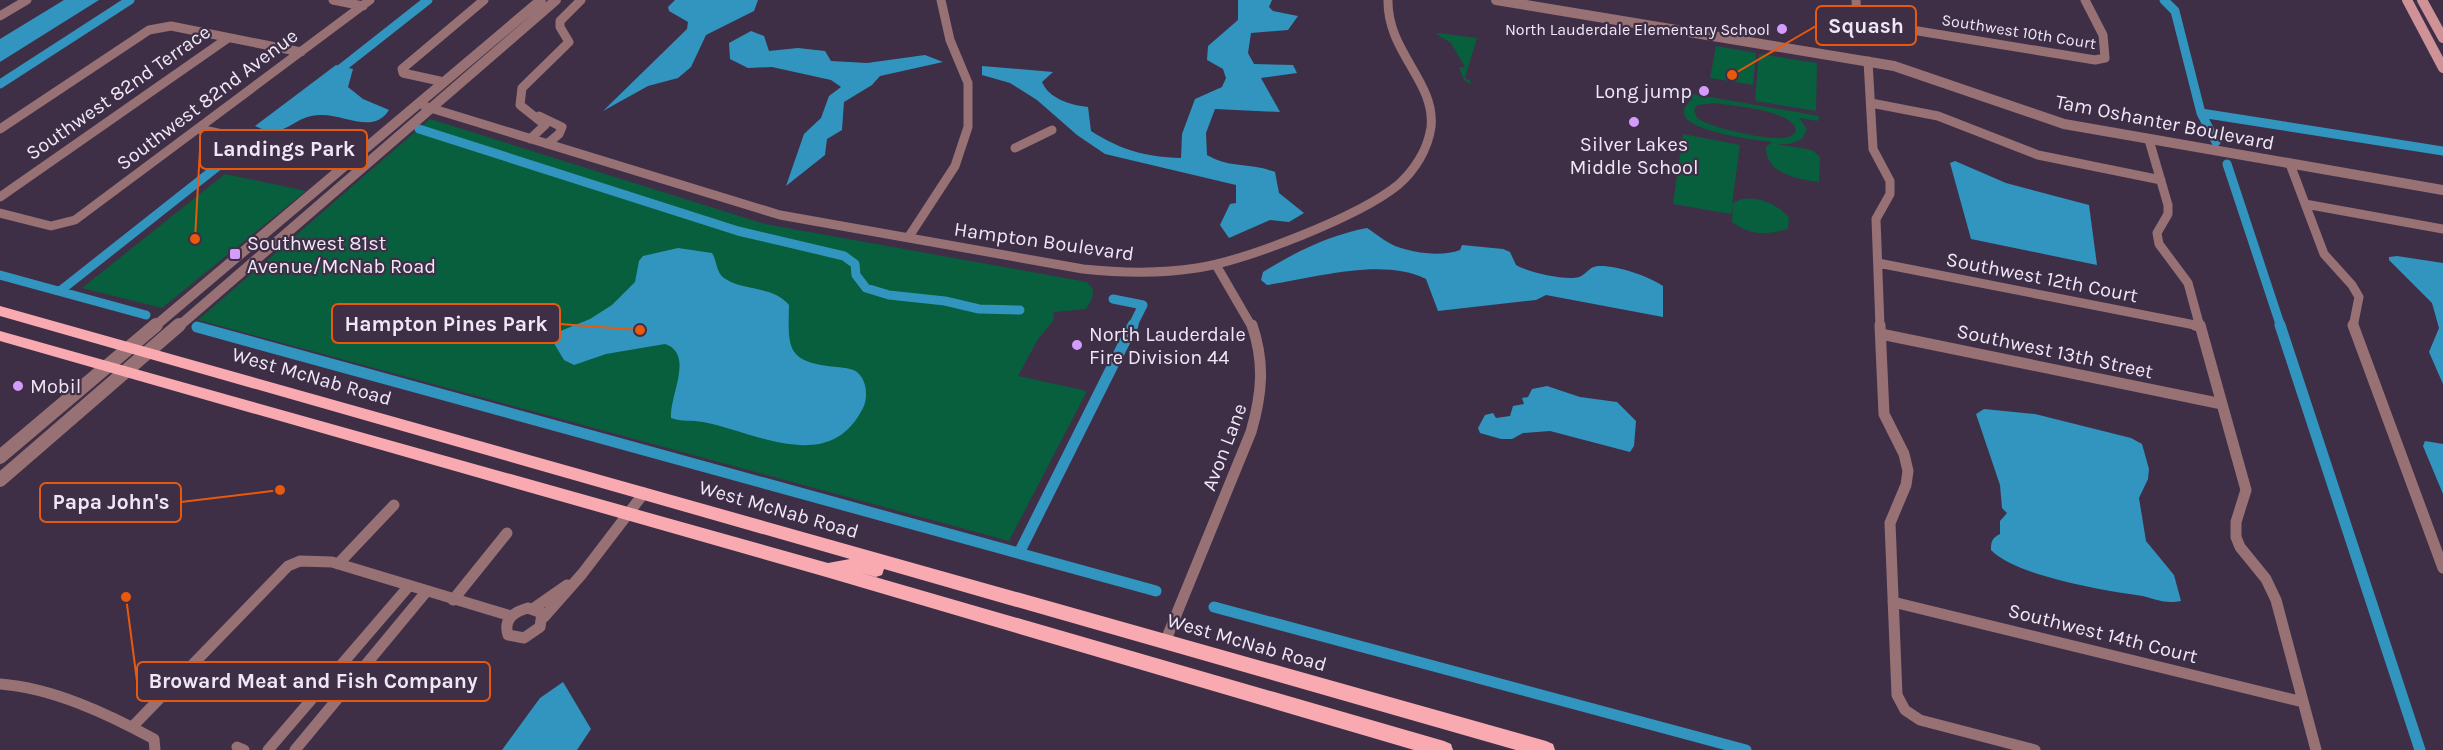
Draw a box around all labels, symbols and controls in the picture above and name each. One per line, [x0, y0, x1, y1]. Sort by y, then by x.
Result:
callout: Squash [1816, 6, 1916, 45]
street label: Southwest 10th Court [1940, 10, 2098, 53]
text: Squash [1828, 14, 1904, 39]
street label: Southwest 82nd Terrace [22, 20, 215, 165]
place label: North Lauderdale Elementary School [1505, 20, 1770, 39]
marker: North Lauderdale Elementary School [1775, 22, 1789, 36]
street label: Southwest 82nd Avenue [112, 24, 302, 175]
place label: Long jump [1595, 80, 1692, 103]
marker: Long jump [1697, 84, 1711, 98]
street label: Tam Oshanter Boulevard [2053, 90, 2276, 155]
marker: Silver Lakes Middle School [1627, 115, 1641, 129]
callout: Landings Park [200, 130, 367, 169]
place label: Silver Lakes Middle School [1569, 133, 1699, 179]
text: Landings Park [213, 137, 356, 161]
street label: Hampton Boulevard [952, 217, 1135, 266]
place label: Southwest 81st Avenue/McNab Road [247, 232, 436, 278]
marker: Southwest 81st Avenue/McNab Road [228, 247, 242, 261]
street label: Southwest 12th Court [1944, 248, 2140, 307]
callout: Hampton Pines Park [332, 304, 560, 343]
text: Hampton Pines Park [344, 312, 548, 336]
street label: Southwest 13th Street [1955, 319, 2156, 384]
place label: North Lauderdale Fire Division 44 [1089, 323, 1246, 369]
marker: North Lauderdale Fire Division 44 [1070, 338, 1084, 352]
street label: West McNab Road [229, 343, 394, 410]
place label: Mobil [30, 375, 81, 398]
marker: Mobil [11, 379, 25, 393]
street label: Avon Lane [1197, 400, 1252, 494]
street label: West McNab Road [696, 476, 861, 543]
callout: Papa John's [40, 483, 181, 522]
text: Papa John's [52, 490, 170, 514]
street label: Southwest 14th Court [2006, 599, 2200, 668]
street label: West McNab Road [1164, 609, 1329, 676]
callout: Broward Meat and Fish Company [137, 662, 490, 701]
text: Broward Meat and Fish Company [148, 669, 478, 693]

